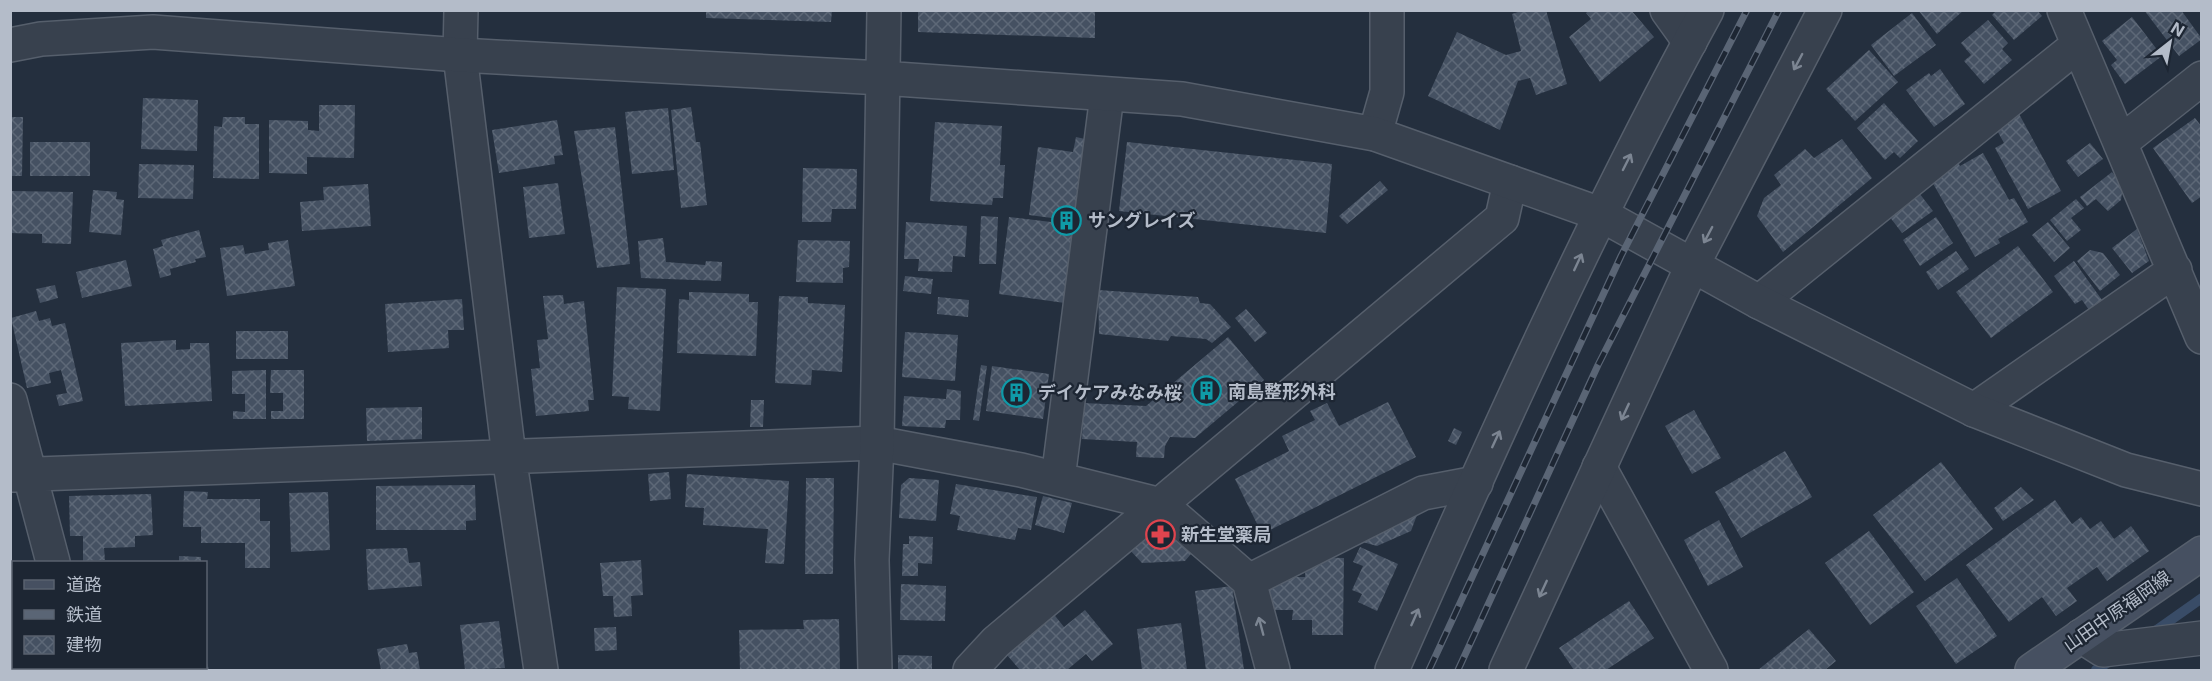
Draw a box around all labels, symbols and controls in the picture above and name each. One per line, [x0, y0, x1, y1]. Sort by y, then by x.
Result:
north arrow [2140, 12, 2200, 72]
text: N [2167, 17, 2188, 41]
one-way arrow [1792, 53, 1803, 71]
one-way arrow [1622, 154, 1633, 172]
building icon: サングレイズ [1051, 204, 1083, 236]
place label: サングレイズ [1088, 210, 1195, 231]
one-way arrow [1702, 226, 1713, 244]
one-way arrow [1573, 254, 1585, 272]
building icon: 南島整形外科 [1191, 375, 1223, 407]
building icon: デイケアみなみ桜 [1001, 376, 1033, 408]
place label: 南島整形外科 [1228, 381, 1336, 402]
place label: デイケアみなみ桜 [1038, 382, 1182, 403]
one-way arrow [1618, 402, 1630, 420]
one-way arrow [1491, 431, 1502, 449]
pharmacy icon: 新生堂薬局 [1144, 518, 1176, 550]
place label: 新生堂薬局 [1181, 524, 1271, 545]
legend [12, 561, 207, 669]
street label: 山田中原福岡線 [2059, 566, 2175, 656]
text: 道路 [66, 574, 102, 595]
one-way arrow [1537, 579, 1548, 597]
text: 鉄道 [66, 604, 102, 625]
one-way arrow [1411, 608, 1422, 626]
one-way arrow [1255, 617, 1266, 636]
text: 建物 [66, 634, 102, 655]

